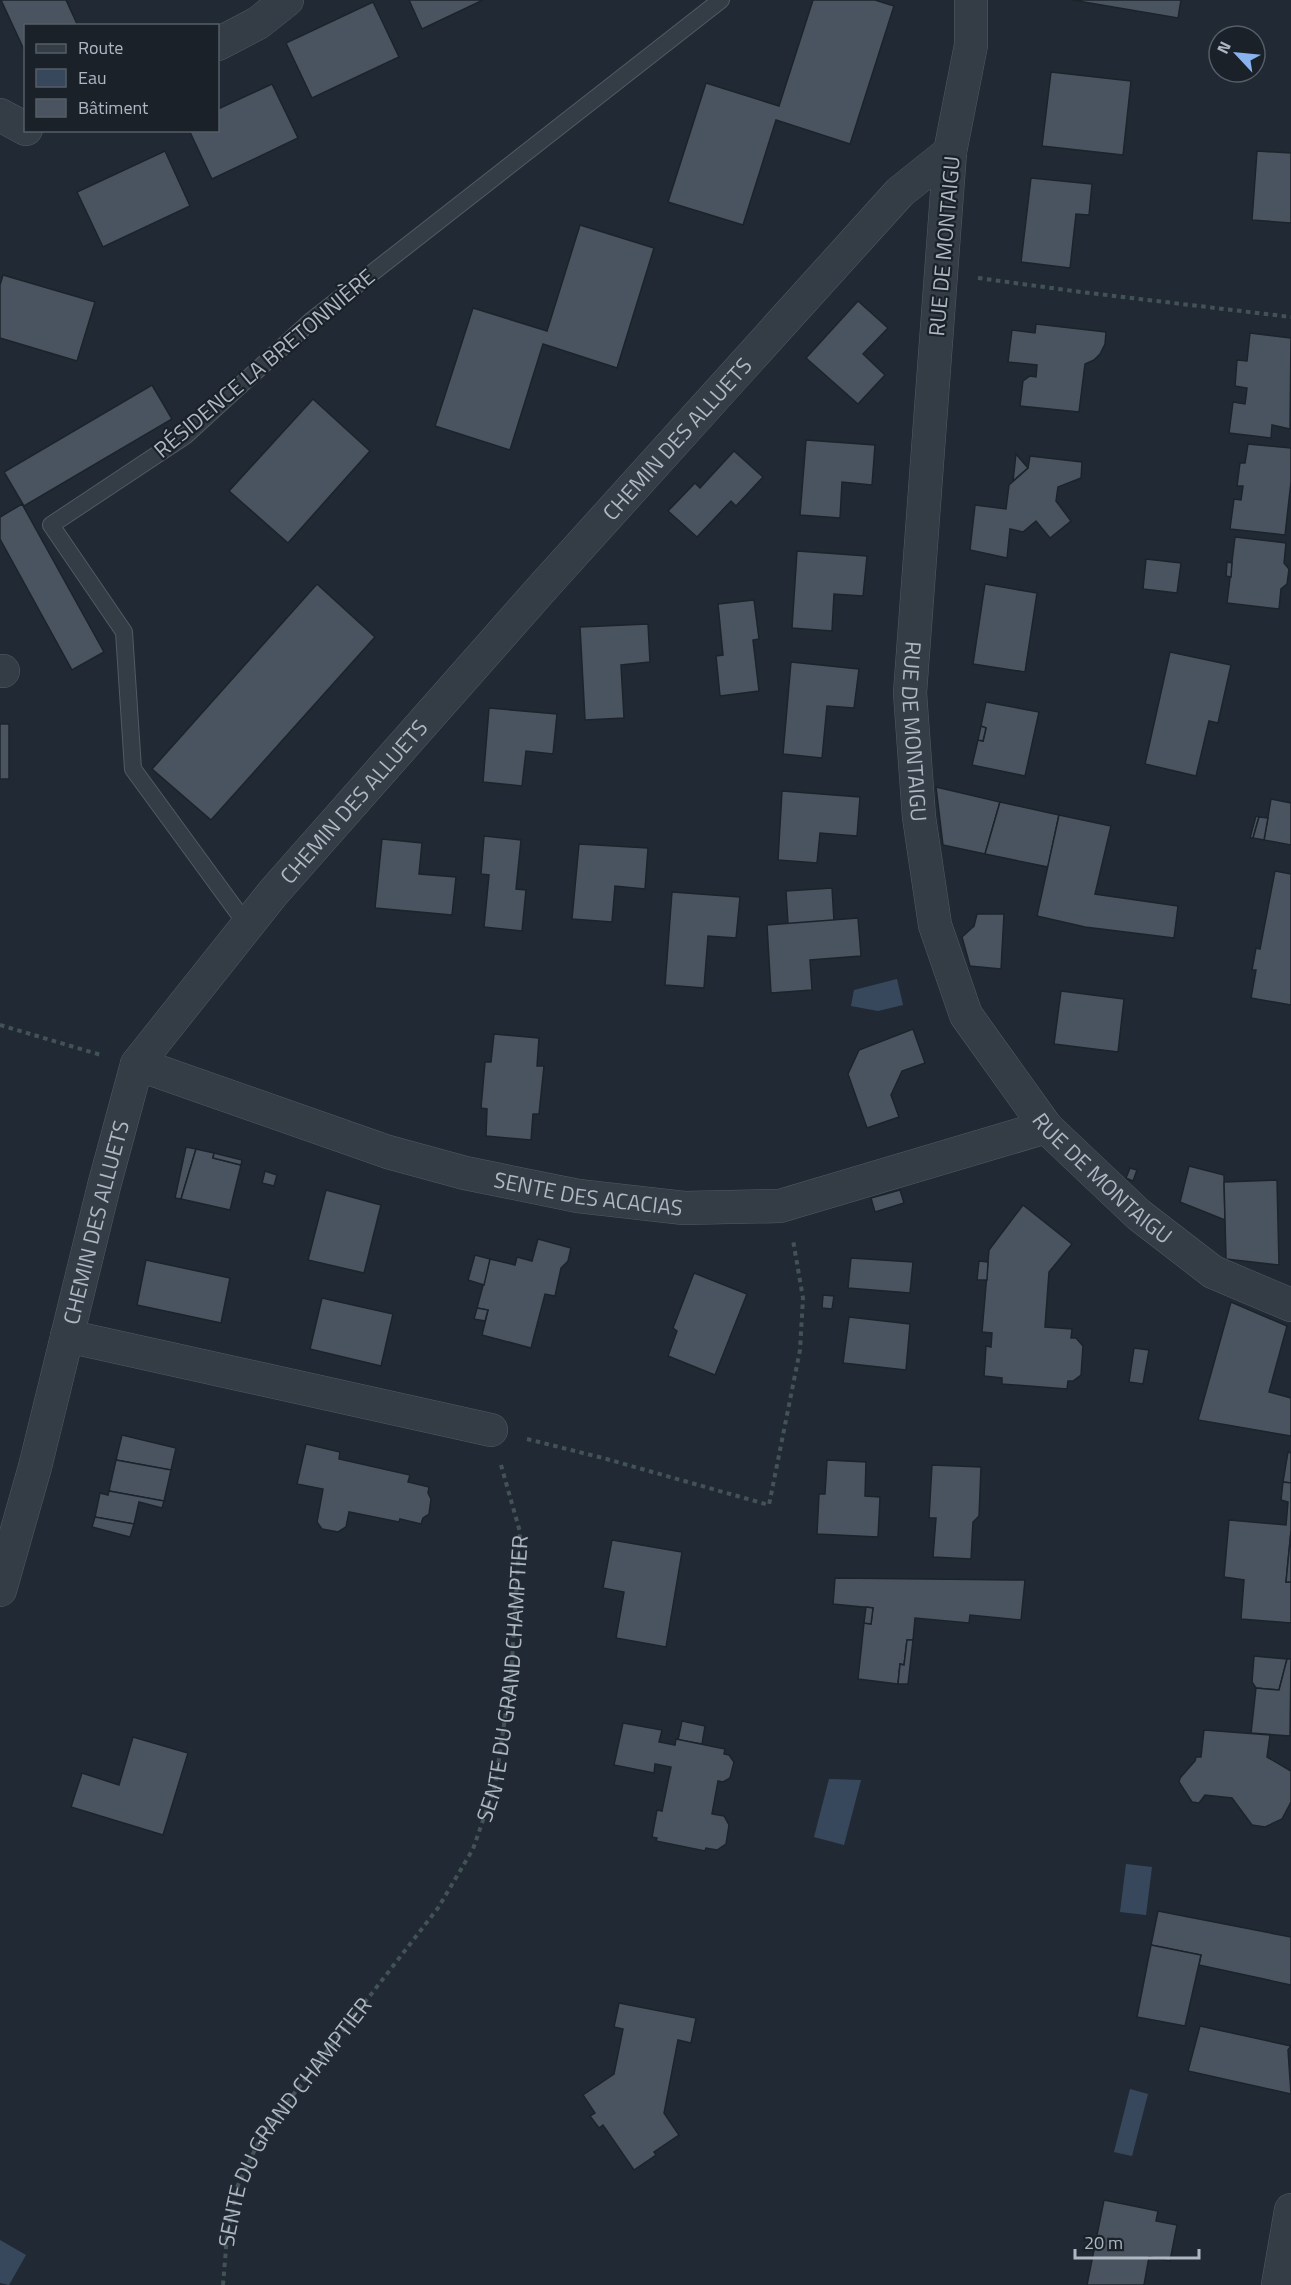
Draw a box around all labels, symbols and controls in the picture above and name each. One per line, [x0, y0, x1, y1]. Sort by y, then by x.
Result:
legend [24, 24, 219, 132]
north arrow [1207, 24, 1267, 84]
text: Route [78, 34, 123, 61]
text: N [1210, 37, 1237, 58]
text: Eau [78, 64, 107, 91]
text: Bâtiment [78, 94, 149, 121]
street label: RUE DE MONTAIGU [919, 155, 969, 337]
street label: RÉSIDENCE LA BRETONNIÈRE [146, 260, 382, 466]
street label: CHEMIN DES ALLUETS [594, 350, 760, 528]
street label: RUE DE MONTAIGU [893, 640, 936, 823]
street label: CHEMIN DES ALLUETS [272, 712, 436, 891]
street label: RUE DE MONTAIGU [1024, 1106, 1180, 1252]
street label: CHEMIN DES ALLUETS [54, 1116, 138, 1328]
street label: SENTE DES ACACIAS [491, 1162, 684, 1225]
street label: SENTE DU GRAND CHAMPTIER [467, 1534, 537, 1826]
street label: SENTE DU GRAND CHAMPTIER [209, 1990, 380, 2248]
scale bar [1075, 2222, 1200, 2260]
text: 20 m [1084, 2229, 1123, 2256]

